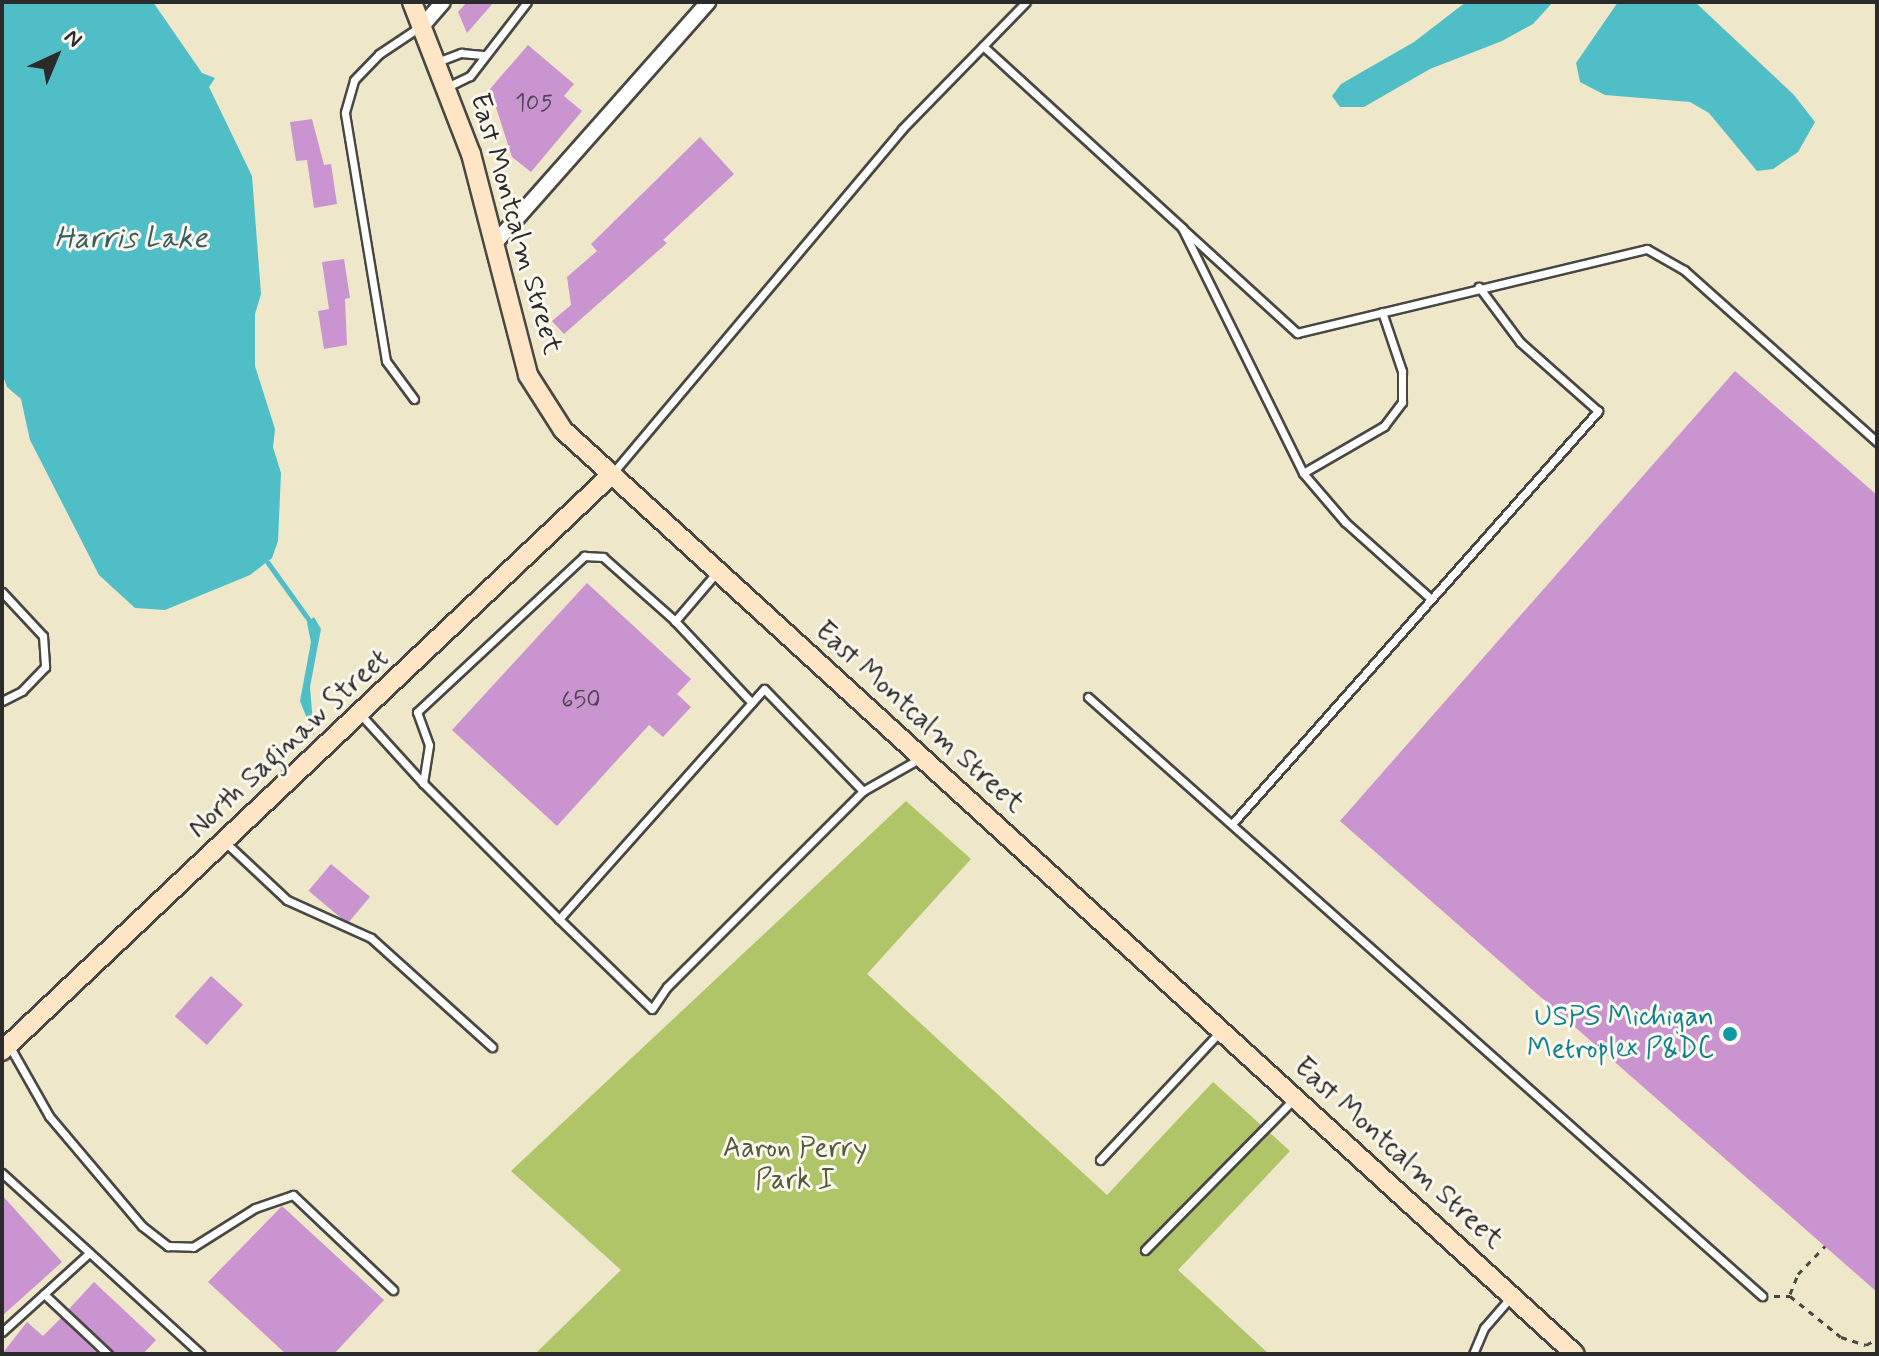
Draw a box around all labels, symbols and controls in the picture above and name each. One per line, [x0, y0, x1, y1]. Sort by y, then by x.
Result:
north arrow [16, 16, 96, 96]
text: N [58, 24, 88, 54]
street label: East Montcalm Street [462, 89, 568, 359]
house number: 105 [515, 90, 553, 118]
water label: Harris Lake [54, 221, 208, 257]
street label: East Montcalm Street [807, 615, 1031, 821]
street label: North Saginaw Street [180, 641, 398, 847]
house number: 650 [561, 687, 601, 715]
place label: USPS Michigan Metroplex P&DC [1527, 1001, 1714, 1067]
marker: USPS Michigan Metroplex P&DC [1721, 1025, 1739, 1043]
street label: East Montcalm Street [1286, 1051, 1510, 1257]
park label: Aaron Perry Park I [724, 1132, 866, 1198]

